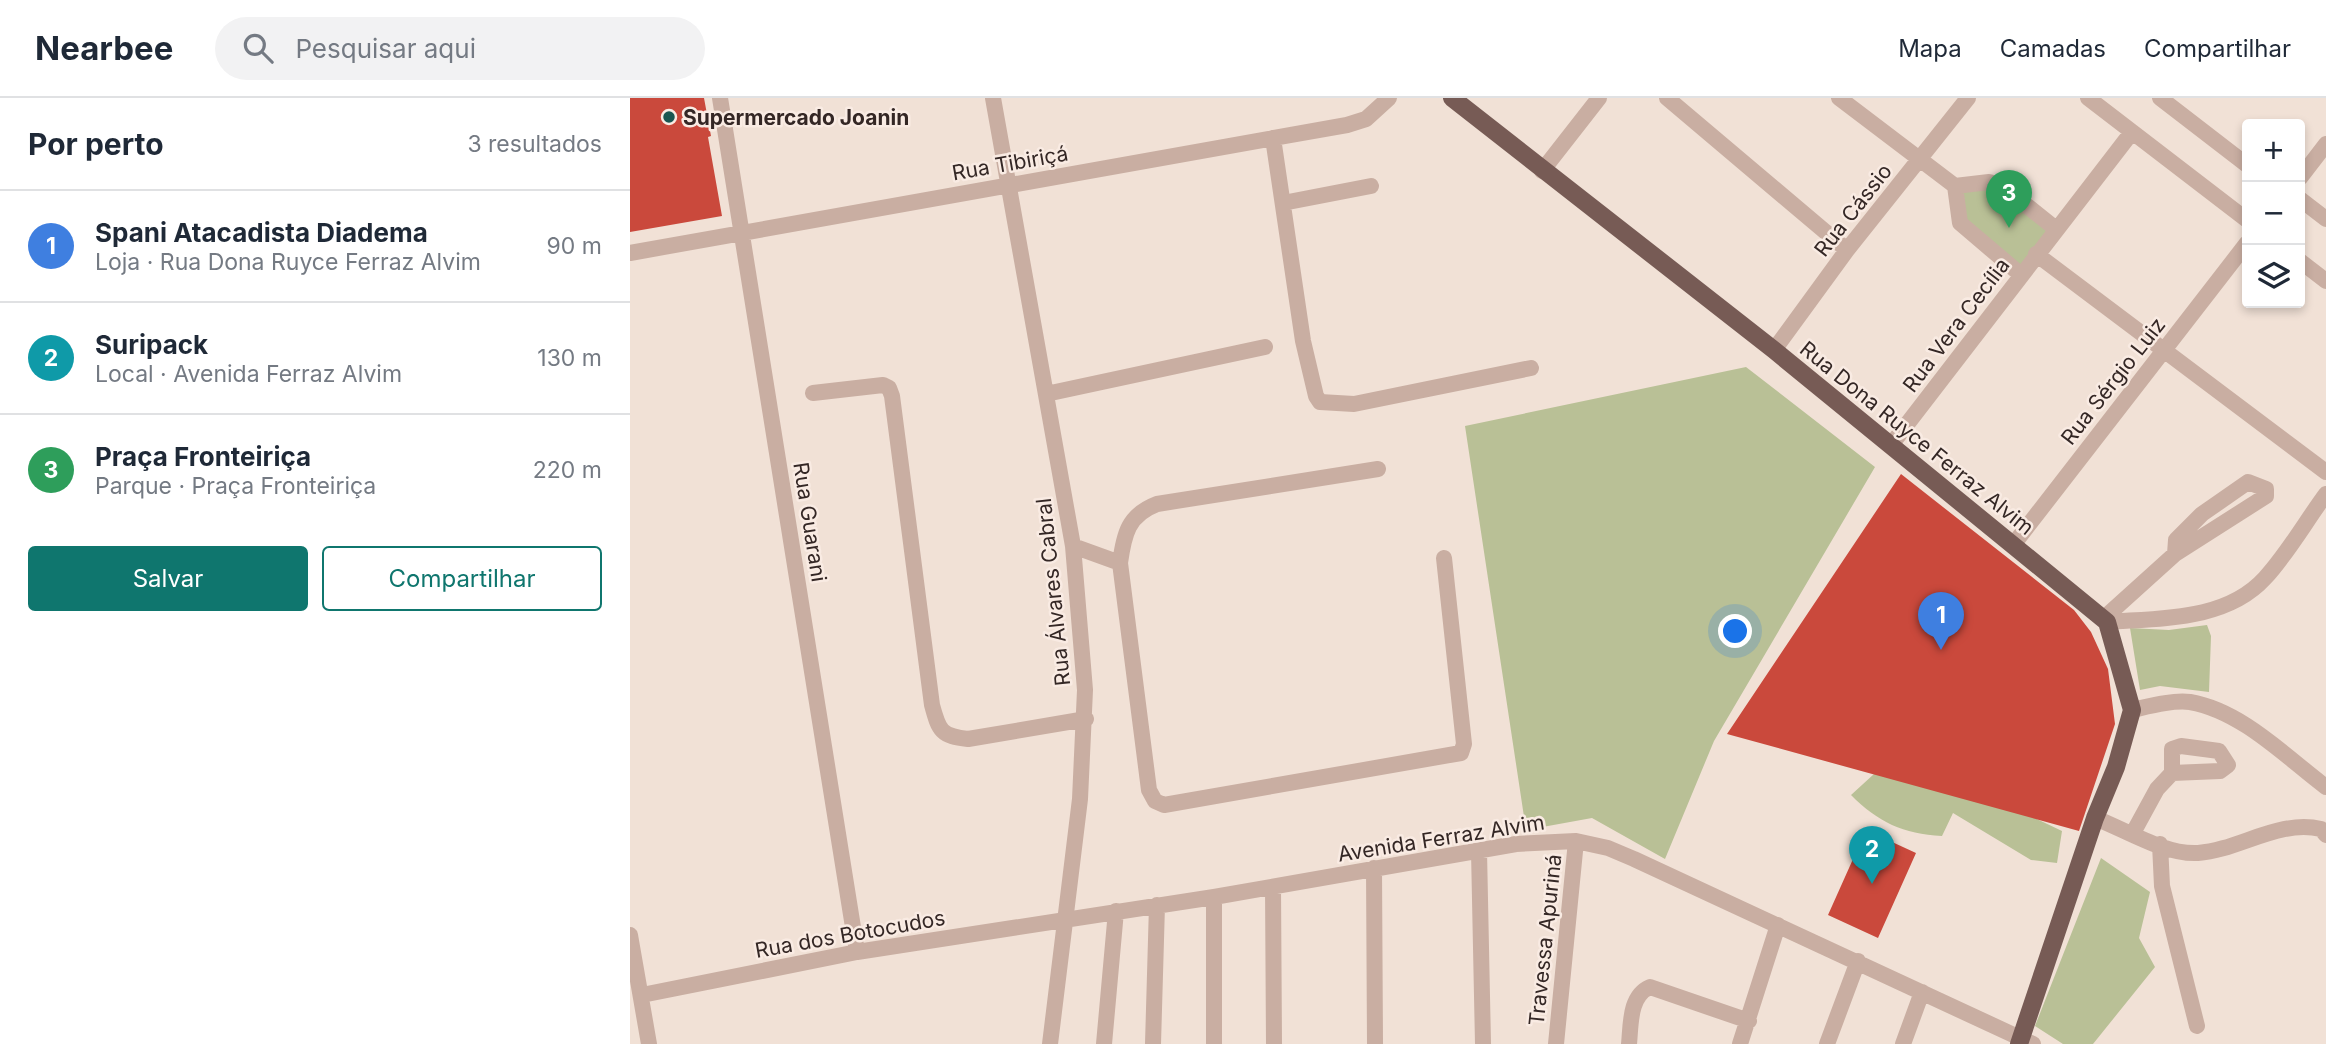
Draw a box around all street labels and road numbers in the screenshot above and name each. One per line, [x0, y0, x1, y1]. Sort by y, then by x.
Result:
street label: Rua Tibiriçá [950, 140, 1070, 186]
street label: Rua Cássio [1809, 159, 1897, 261]
street label: Rua Vera Cecília [1897, 253, 2015, 397]
street label: Rua Sérgio Luiz [2056, 312, 2170, 450]
street label: Rua Dona Ruyce Ferraz Alvim [1795, 336, 2039, 540]
street label: Rua Guarani [788, 460, 832, 584]
street label: Rua Álvares Cabral [1030, 497, 1075, 687]
street label: Avenida Ferraz Alvim [1336, 809, 1546, 867]
street label: Travessa Apuriná [1524, 853, 1566, 1027]
street label: Rua dos Botocudos [753, 905, 947, 963]

